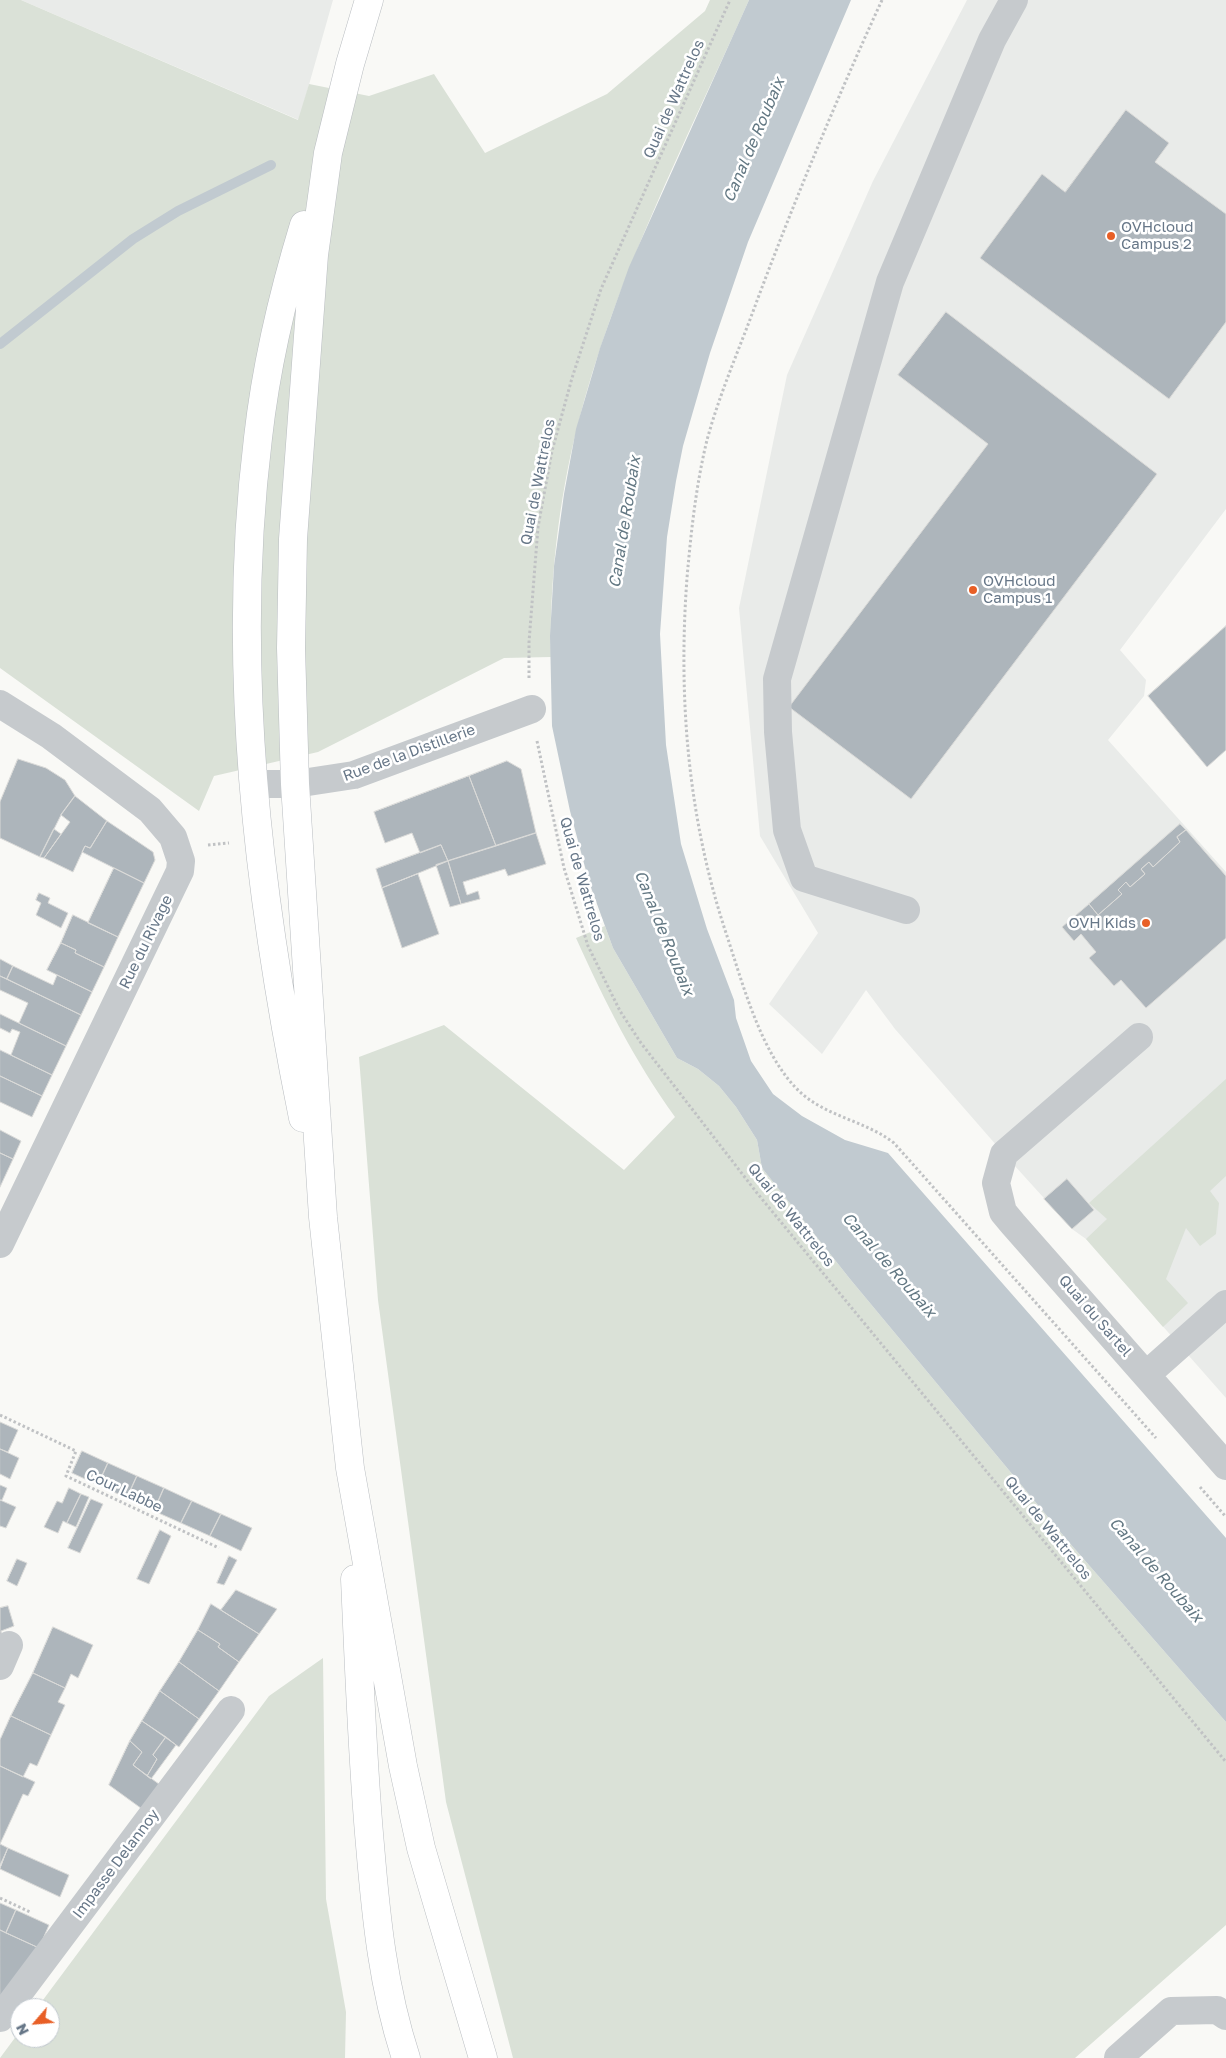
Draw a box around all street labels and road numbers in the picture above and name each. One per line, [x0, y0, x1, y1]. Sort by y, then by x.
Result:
street label: Quai de Wattrelos [640, 37, 708, 161]
street label: Quai de Wattrelos [517, 417, 559, 547]
street label: Rue de la Distillerie [340, 721, 478, 785]
street label: Quai de Wattrelos [556, 815, 608, 943]
street label: Rue du Rivage [116, 892, 176, 992]
street label: Quai de Wattrelos [744, 1160, 838, 1270]
street label: Quai du Sartel [1055, 1272, 1135, 1360]
street label: Cour Labbe [83, 1465, 165, 1517]
street label: Quai de Wattrelos [1001, 1473, 1095, 1583]
street label: Impasse Delannoy [69, 1806, 163, 1922]

